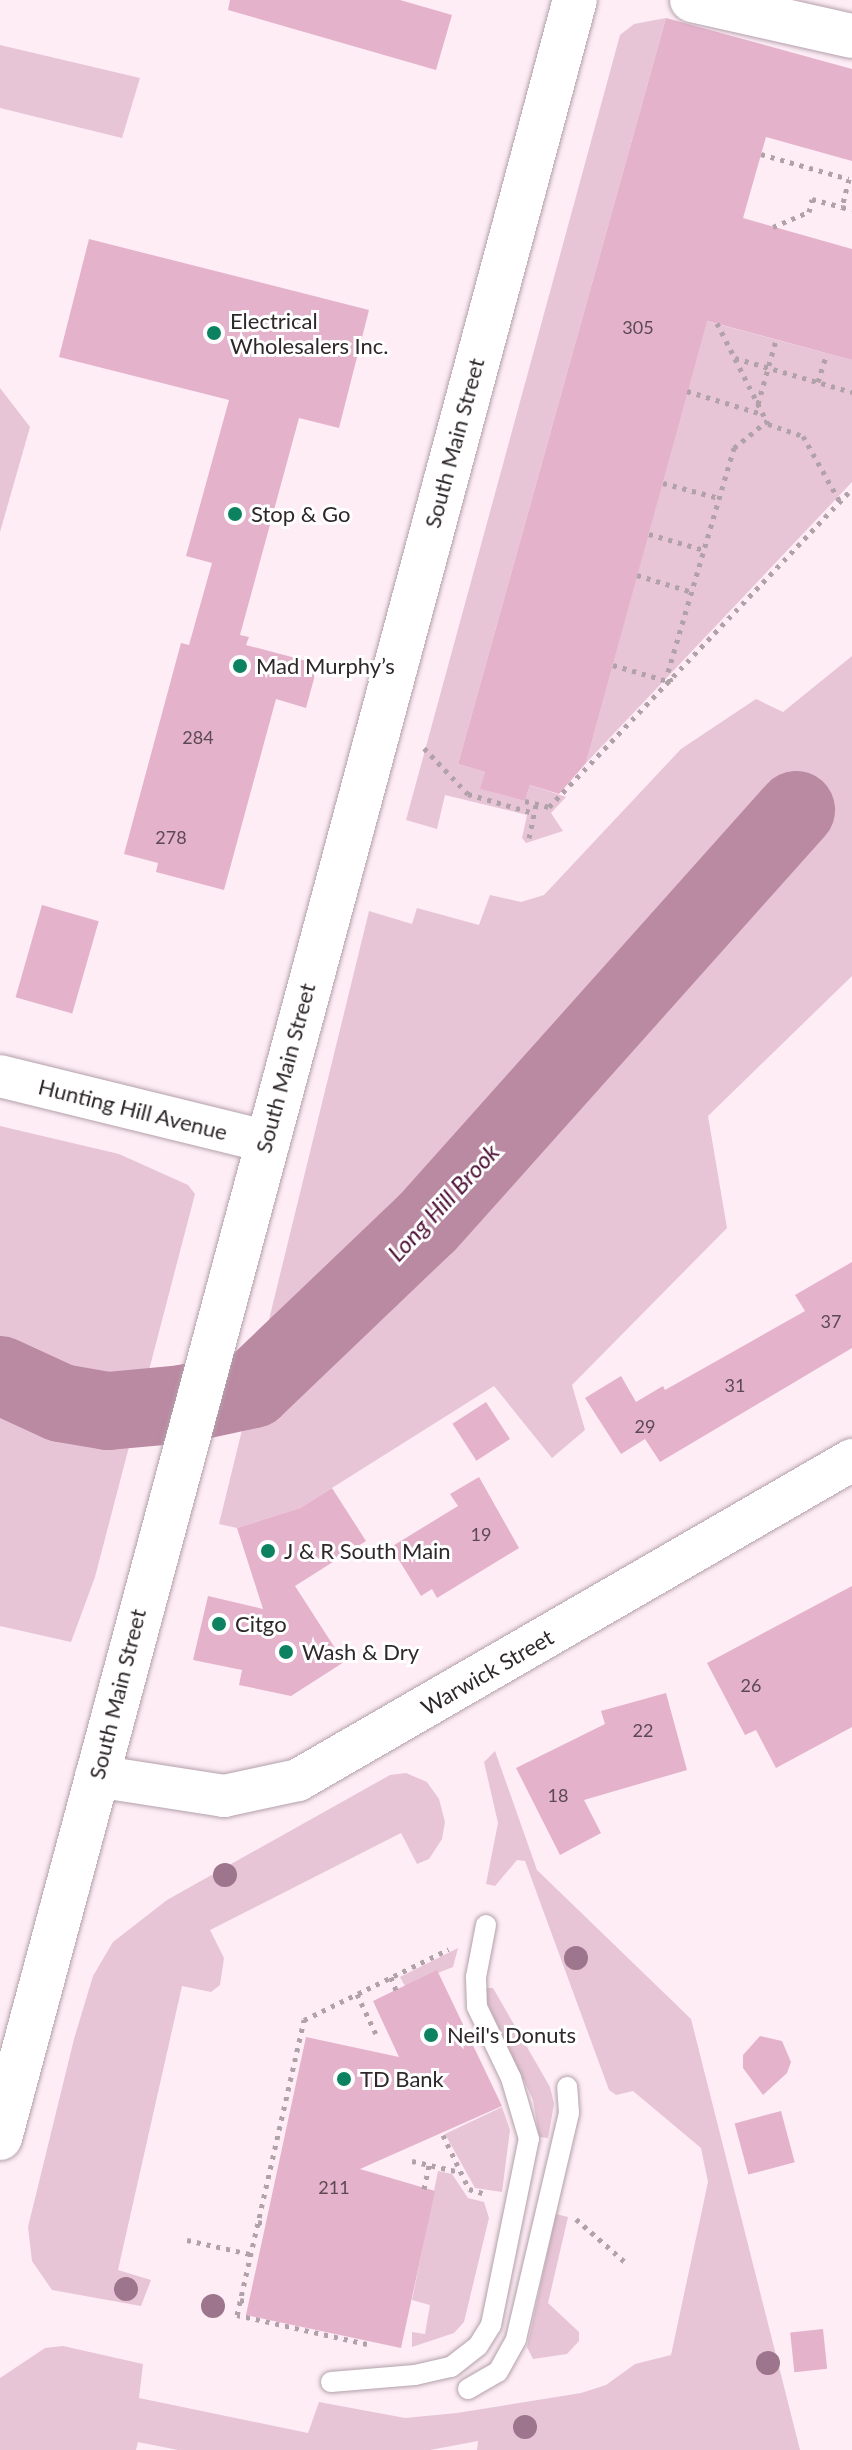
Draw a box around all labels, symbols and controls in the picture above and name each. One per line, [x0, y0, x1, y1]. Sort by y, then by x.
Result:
place label: Electrical Wholesalers Inc. [230, 307, 389, 358]
house number: 305 [622, 316, 654, 338]
marker: Electrical Wholesalers Inc. [205, 324, 223, 342]
street label: South Main Street [419, 355, 489, 531]
place label: Stop & Go [251, 501, 350, 527]
marker: Stop & Go [226, 505, 244, 523]
place label: Mad Murphy’s [256, 653, 395, 679]
marker: Mad Murphy’s [231, 657, 249, 675]
house number: 284 [182, 726, 214, 748]
house number: 278 [155, 826, 187, 848]
street label: South Main Street [250, 980, 320, 1156]
street label: Hunting Hill Avenue [35, 1073, 231, 1145]
water label: Long Hill Brook [381, 1137, 505, 1267]
house number: 37 [821, 1310, 841, 1332]
house number: 31 [725, 1374, 745, 1396]
house number: 29 [635, 1415, 655, 1437]
house number: 19 [471, 1523, 491, 1545]
place label: J & R South Main [284, 1538, 451, 1564]
marker: J & R South Main [259, 1542, 277, 1560]
street label: South Main Street [83, 1606, 151, 1782]
place label: Citgo [235, 1611, 287, 1637]
marker: Citgo [210, 1615, 228, 1633]
street label: Warwick Street [416, 1623, 558, 1721]
place label: Wash & Dry [302, 1639, 419, 1665]
marker: Wash & Dry [277, 1643, 295, 1661]
house number: 26 [741, 1674, 761, 1696]
house number: 22 [633, 1719, 653, 1741]
house number: 18 [548, 1784, 568, 1806]
place label: Neil's Donuts [447, 2022, 576, 2048]
marker: Neil's Donuts [422, 2026, 440, 2044]
place label: TD Bank [360, 2066, 444, 2092]
marker: TD Bank [335, 2070, 353, 2088]
house number: 211 [318, 2176, 350, 2198]

